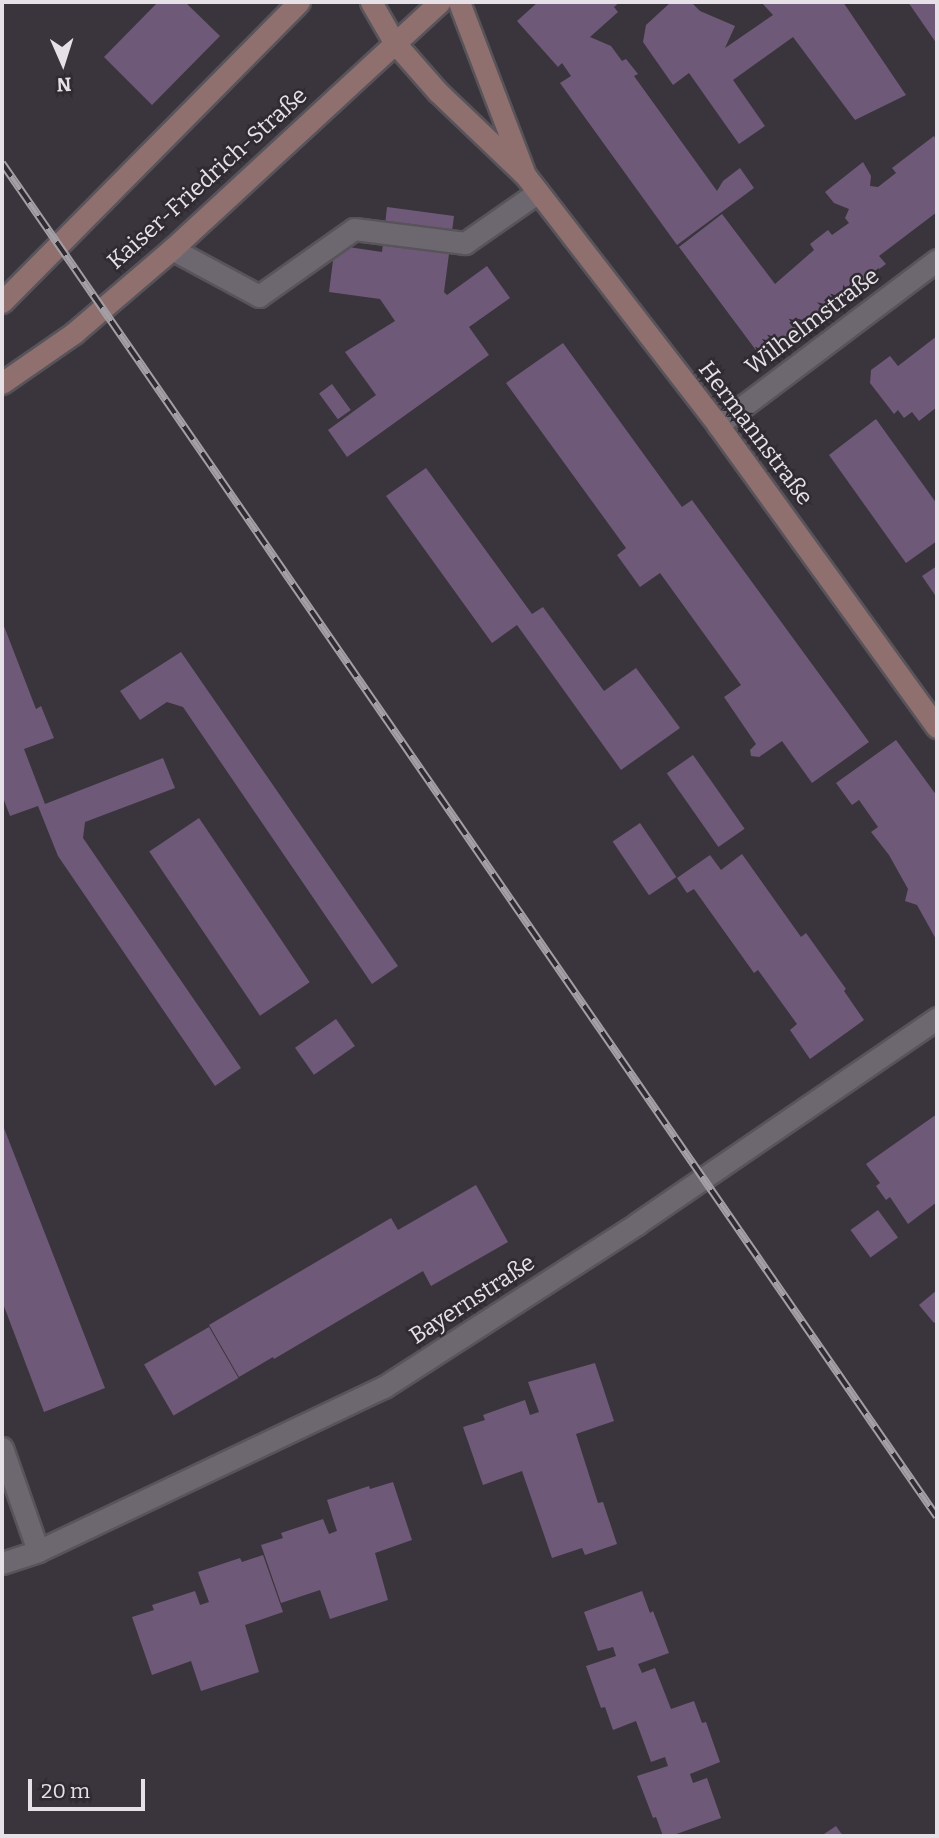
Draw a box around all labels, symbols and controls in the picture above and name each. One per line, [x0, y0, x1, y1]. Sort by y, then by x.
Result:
north arrow [28, 28, 98, 98]
text: N [56, 73, 72, 96]
street label: Kaiser-Friedrich-Straße [102, 81, 312, 275]
street label: Wilhelmstraße [740, 262, 884, 380]
street label: Hermannstraße [693, 356, 819, 510]
street label: Bayernstraße [404, 1248, 540, 1350]
scale bar [32, 1764, 149, 1808]
text: 20 m [41, 1778, 90, 1804]

